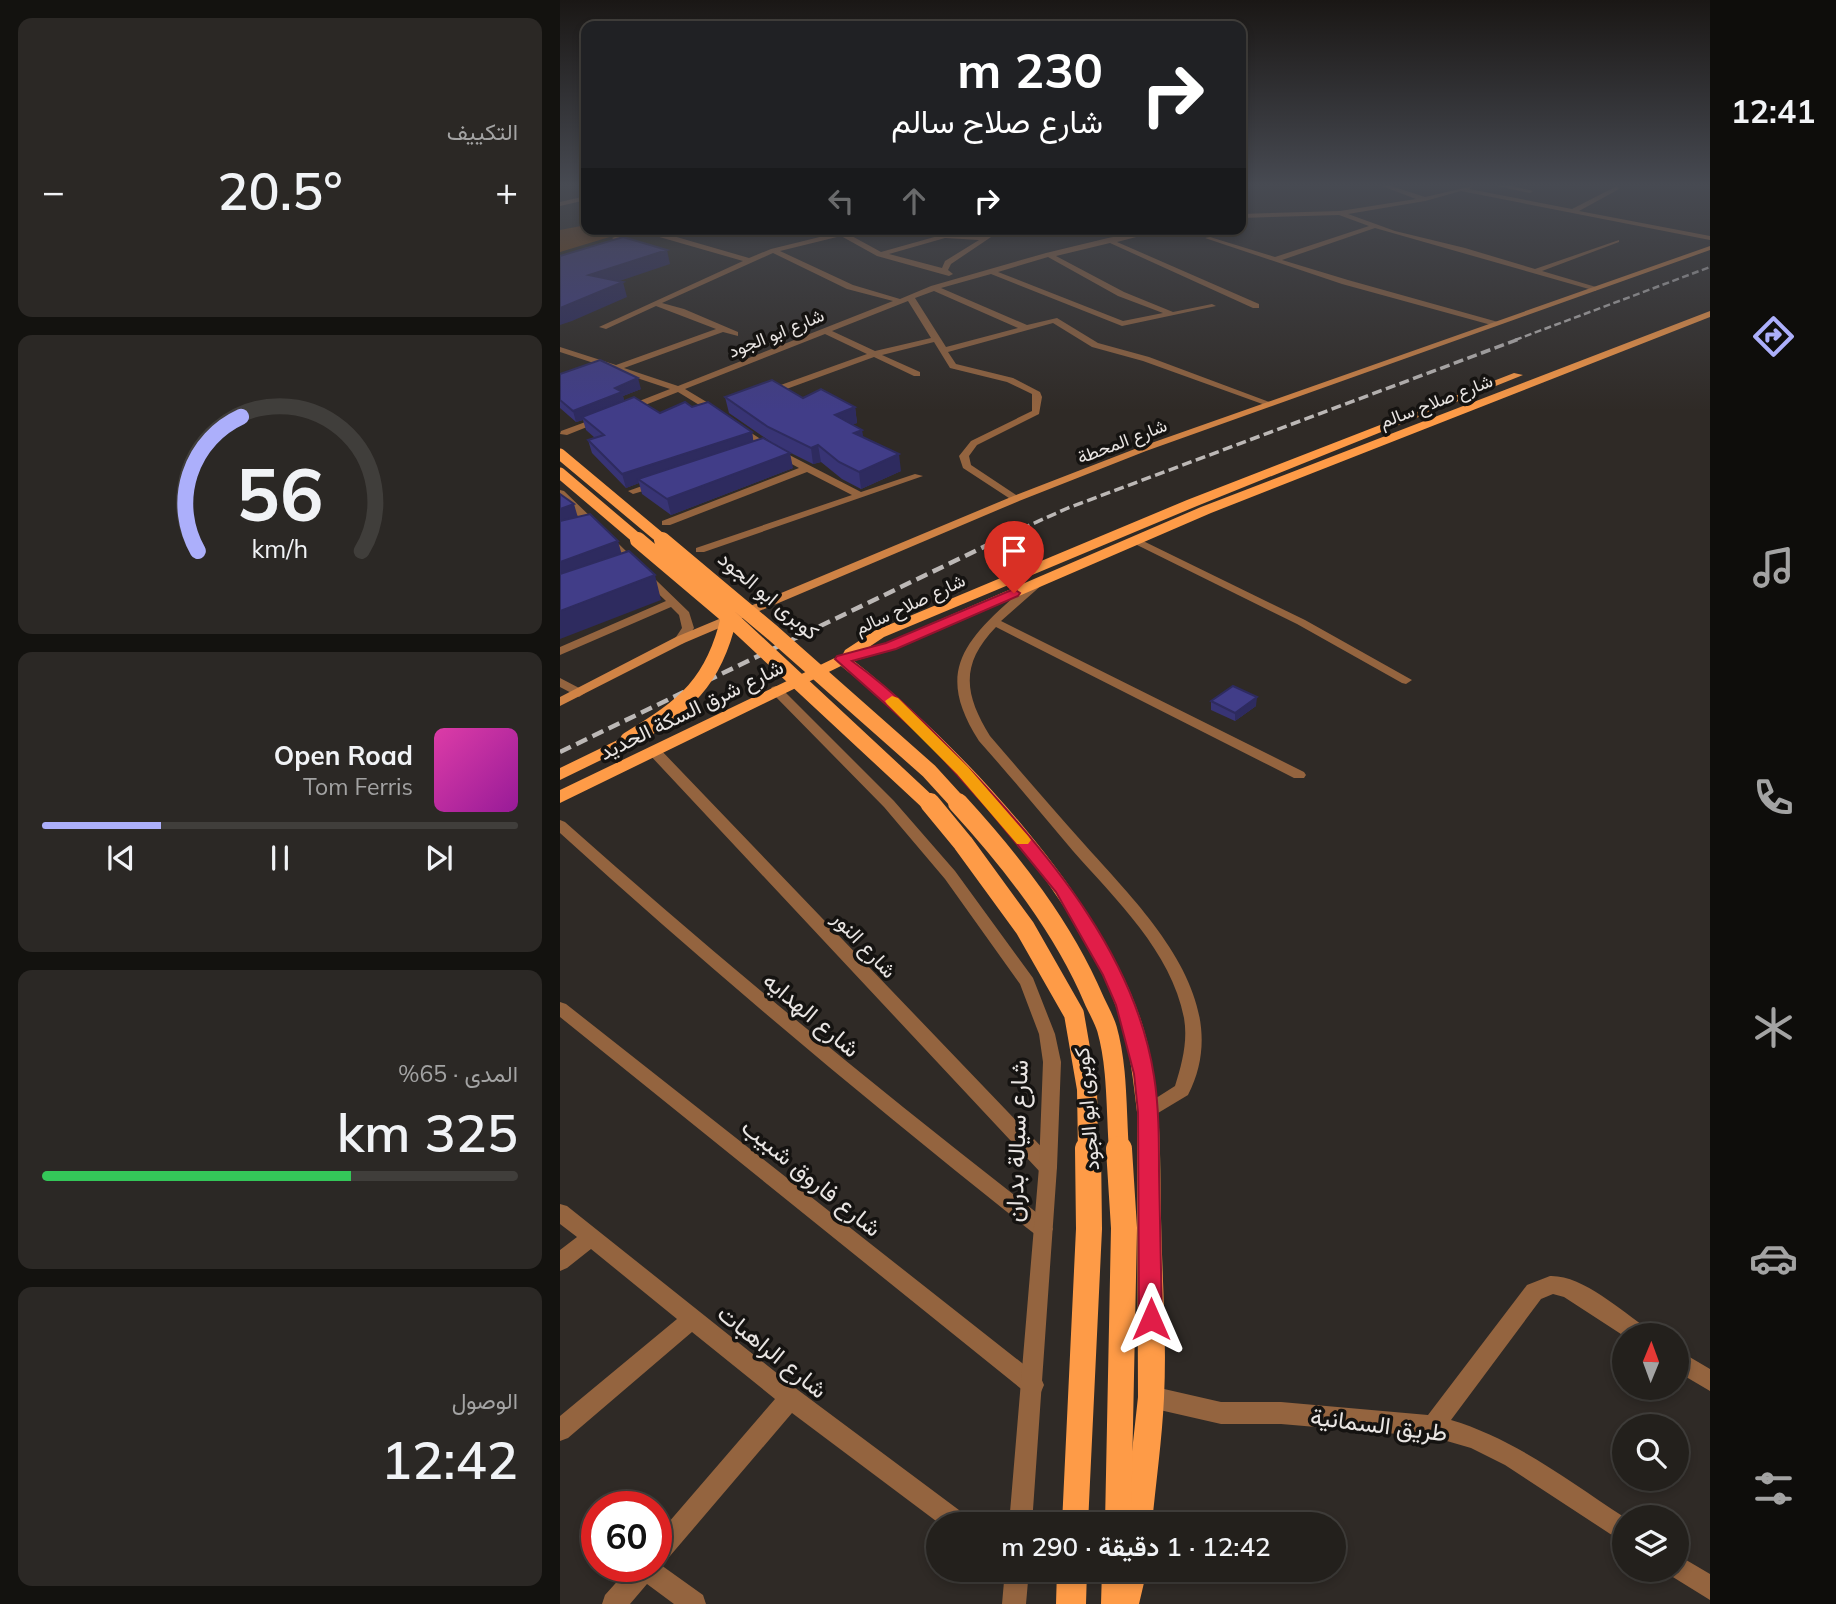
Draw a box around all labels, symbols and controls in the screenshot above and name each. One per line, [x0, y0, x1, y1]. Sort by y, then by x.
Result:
text: 230 m [957, 39, 1103, 100]
icon: right [1127, 49, 1218, 140]
text: 12:41 [1731, 91, 1815, 131]
text: شارع صلاح سالم [891, 101, 1103, 141]
text: التكييف [447, 117, 518, 146]
text: 20.5° [217, 158, 343, 223]
text: − [42, 167, 65, 215]
text: + [495, 167, 518, 215]
icon: left [822, 182, 860, 220]
icon: ahead [895, 182, 933, 220]
icon: right [968, 182, 1006, 220]
street label: شارع ابو الجود [725, 303, 828, 364]
icon: directions [1749, 312, 1798, 361]
street label: شارع صلاح سالم [1376, 369, 1496, 434]
street label: شارع المحطة [1074, 413, 1171, 470]
text: 56 [236, 448, 324, 539]
pin [984, 521, 1044, 593]
icon: arrive [995, 532, 1033, 570]
text: km/h [252, 533, 308, 564]
icon: music [1749, 543, 1798, 592]
street label: كوبرى ابو الجود [713, 545, 825, 646]
street label: شارع صلاح سالم [851, 568, 969, 640]
street label: شارع شرق السكة الحديد [595, 653, 788, 767]
text: Open Road [274, 739, 413, 772]
text: Tom Ferris [303, 772, 413, 801]
icon: phone [1749, 773, 1798, 822]
icon: previous [102, 839, 140, 877]
icon: pause [261, 839, 299, 877]
icon: next [420, 839, 458, 877]
street label: شارع النور [825, 904, 903, 984]
street label: شارع الهدايه [756, 965, 867, 1065]
icon: climate [1749, 1003, 1798, 1052]
street label: كوبرى ابو الجود [1068, 1046, 1105, 1172]
text: المدى · 65% [398, 1059, 518, 1088]
street label: شارع سيالة بدران [998, 1059, 1036, 1223]
text: 325 km [337, 1100, 518, 1165]
street label: شارع فاروق شبيب [735, 1111, 888, 1244]
icon: car [1749, 1234, 1798, 1283]
position arrow [1114, 1282, 1188, 1356]
street label: شارع الراهبات [711, 1298, 834, 1406]
north arrow [1612, 1323, 1689, 1400]
map controls [1612, 1323, 1689, 1582]
text: الوصول [452, 1386, 518, 1415]
street label: طريق السمانية [1309, 1401, 1449, 1448]
button: search [1612, 1414, 1689, 1491]
text: 12:42 [381, 1427, 518, 1492]
icon: filters [1749, 1464, 1798, 1513]
speed limit sign: 60 [581, 1491, 672, 1582]
button: layers [1612, 1505, 1689, 1582]
text: 12:42 · 1 دقيقة · 290 m [1001, 1530, 1271, 1563]

